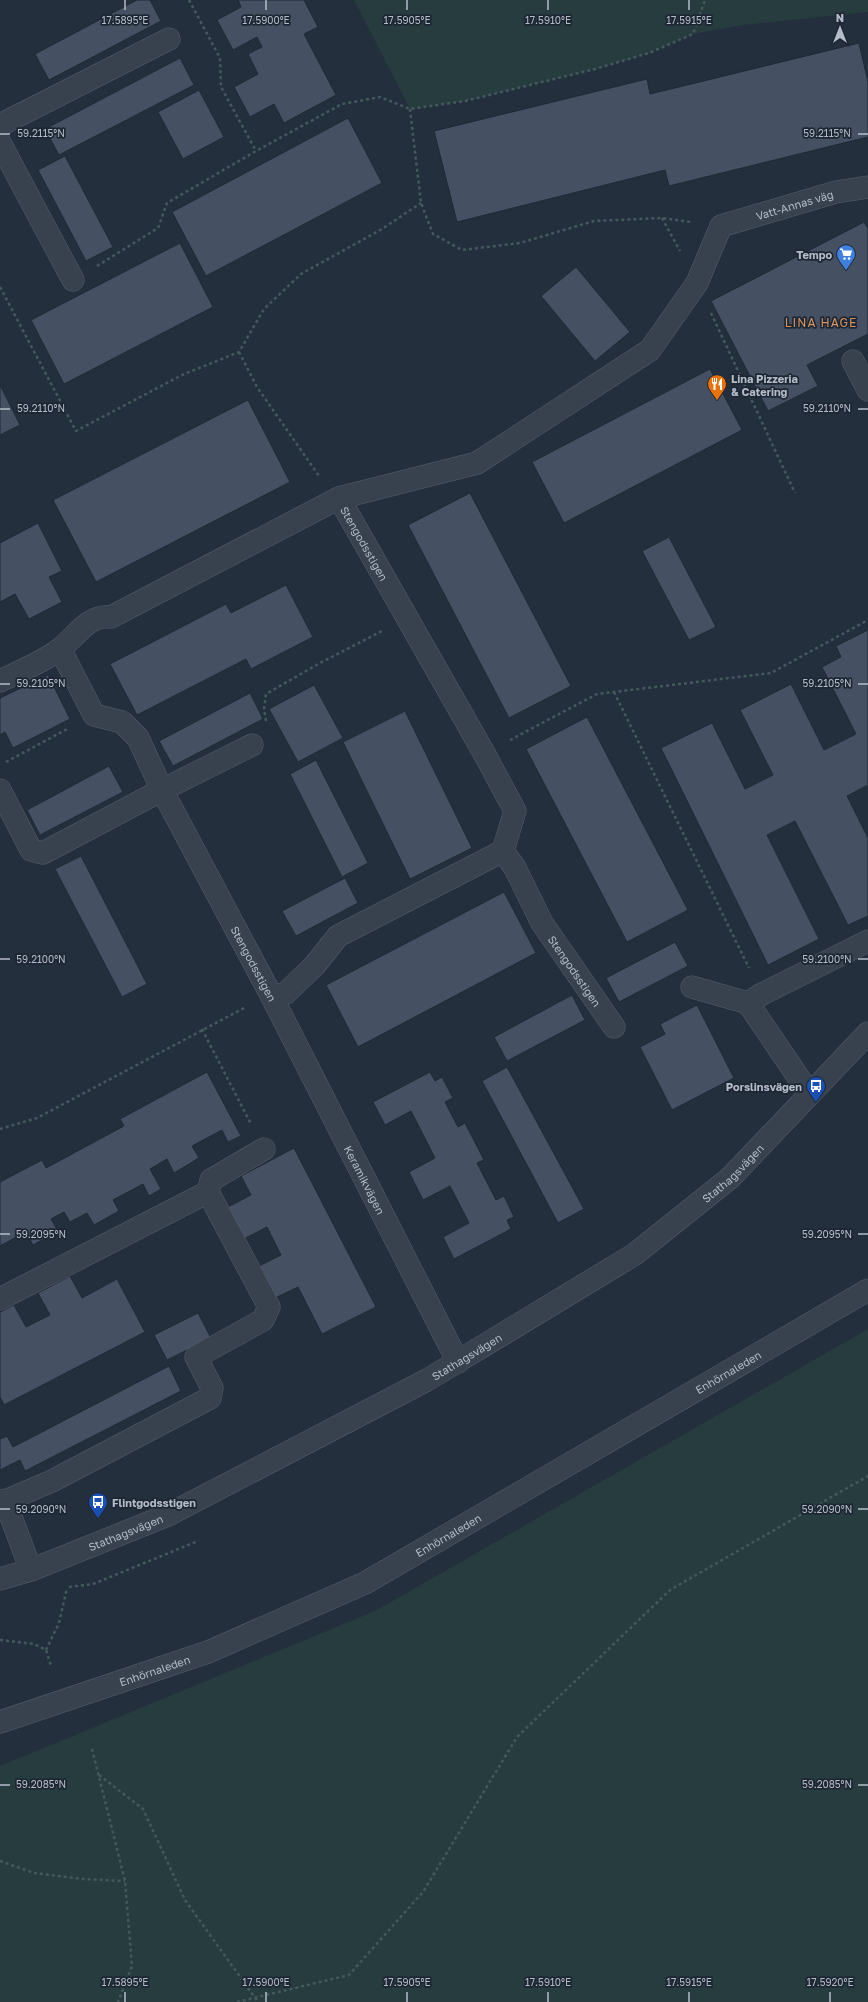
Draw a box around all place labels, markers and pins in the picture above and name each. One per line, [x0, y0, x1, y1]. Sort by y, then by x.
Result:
supermarket icon: Tempo [835, 243, 857, 271]
place label: Tempo [796, 248, 832, 261]
place label: Lina Pizzeria & Catering [731, 372, 798, 398]
restaurant icon: Lina Pizzeria & Catering [706, 373, 728, 401]
bus stop icon: Porslinsvägen [805, 1075, 827, 1103]
place label: Porslinsvägen [726, 1080, 802, 1093]
bus stop icon: Flintgodsstigen [87, 1491, 109, 1519]
place label: Flintgodsstigen [112, 1496, 196, 1509]

